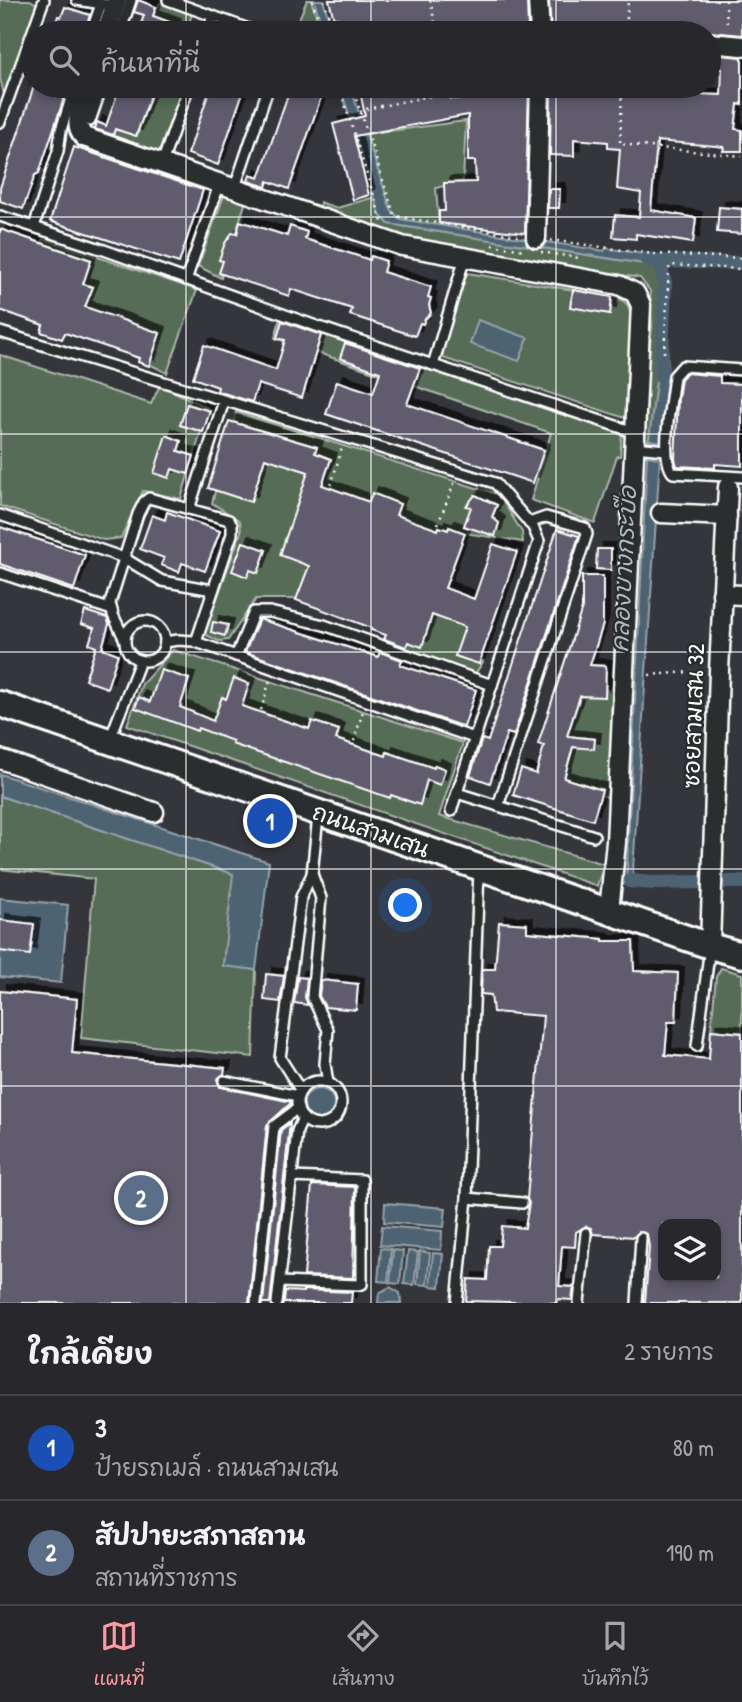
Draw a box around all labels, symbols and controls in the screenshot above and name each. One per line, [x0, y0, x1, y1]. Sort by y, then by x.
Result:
search box [21, 21, 721, 98]
icon: search [45, 41, 83, 79]
text: ค้นหาที่นี่ [101, 45, 200, 80]
water label: คลองบางกระบือ [603, 483, 643, 653]
street label: ซอยสามเสน 32 [675, 643, 711, 789]
pin: 1 [247, 795, 293, 847]
street label: ถนนสามเสน [308, 796, 434, 864]
your location [388, 888, 422, 922]
pin: 2 [118, 1172, 164, 1224]
map controls [658, 1219, 721, 1282]
button: layers [658, 1219, 721, 1282]
text: ใกล้เคียง [28, 1333, 153, 1373]
text: 2 รายการ [624, 1336, 714, 1367]
text: 3 [95, 1410, 107, 1445]
text: 1 [47, 1432, 55, 1463]
text: 80 m [673, 1432, 714, 1463]
text: ป้ายรถเมล์ · ถนนสามเสน [95, 1452, 338, 1483]
text: สัปปายะสภาสถาน [95, 1518, 306, 1553]
text: 2 [46, 1537, 56, 1568]
text: 190 m [666, 1537, 714, 1568]
text: สถานที่ราชการ [95, 1562, 238, 1593]
tab: แผนที่ [94, 1617, 145, 1692]
tab: เส้นทาง [332, 1617, 395, 1692]
tab: บันทึกไว้ [582, 1617, 648, 1692]

